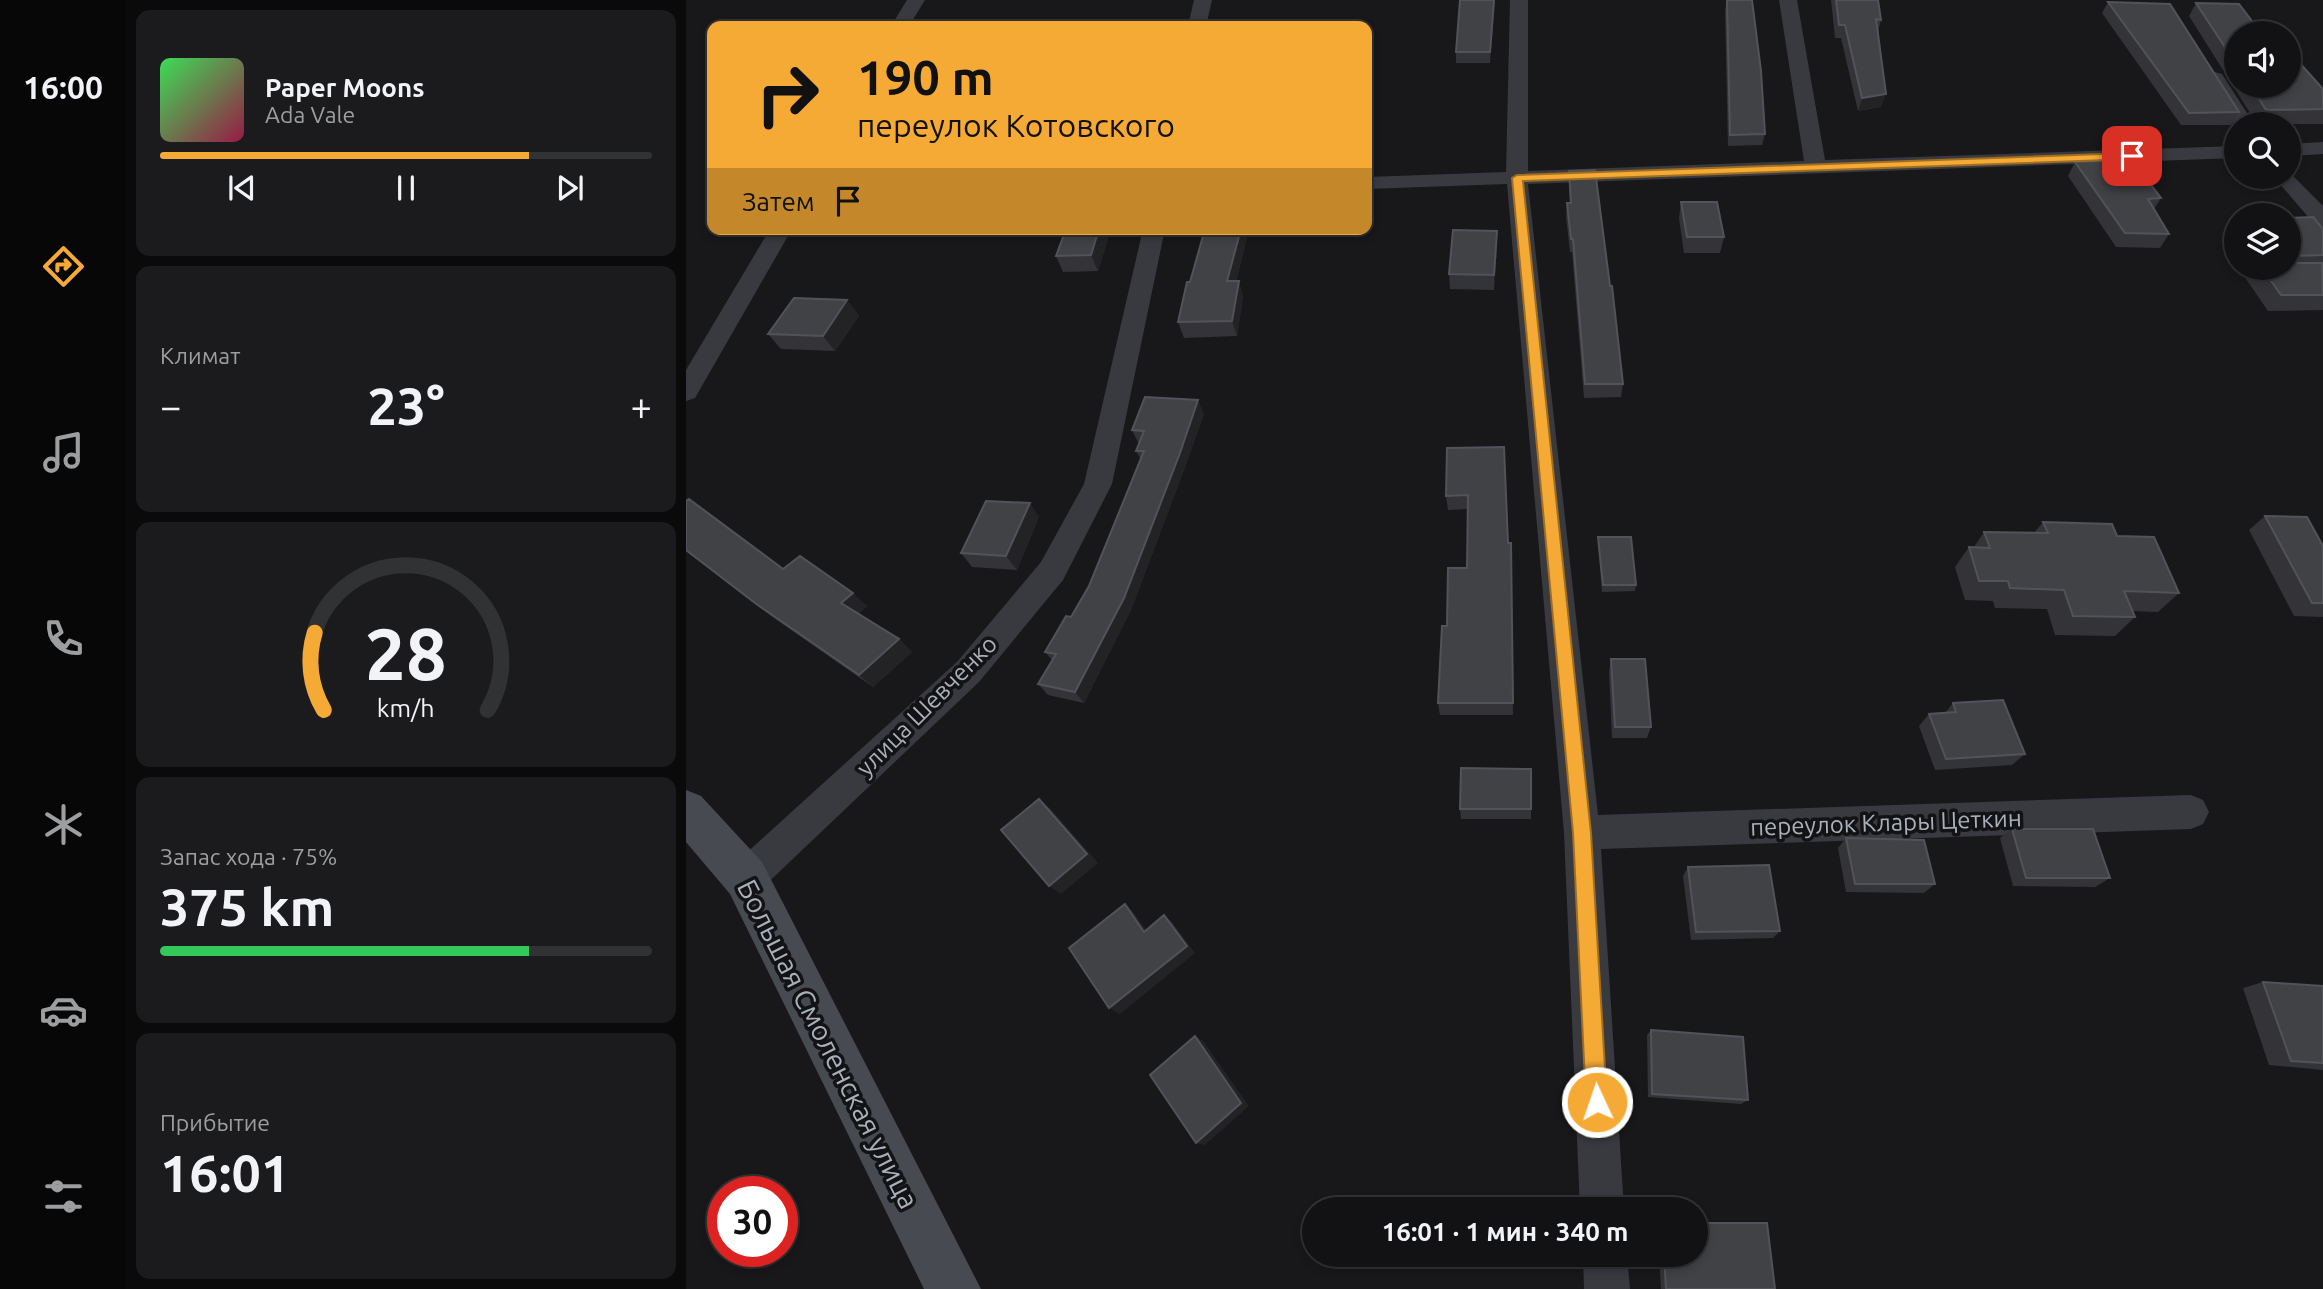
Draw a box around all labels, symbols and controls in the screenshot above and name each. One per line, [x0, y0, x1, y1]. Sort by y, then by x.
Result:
map controls [2224, 21, 2301, 280]
button: sound [2224, 21, 2301, 98]
icon: right [742, 49, 833, 140]
text: 190 m [857, 49, 994, 104]
text: 16:00 [23, 69, 103, 105]
text: Paper Moons [265, 73, 424, 102]
text: Ada Vale [265, 102, 355, 127]
text: переулок Котовского [857, 107, 1175, 143]
button: search [2224, 112, 2301, 189]
pin [2102, 126, 2162, 186]
icon: arrive [2113, 137, 2151, 175]
icon: previous [223, 169, 261, 207]
icon: pause [387, 169, 425, 207]
icon: next [551, 169, 589, 207]
icon: arrive [829, 182, 867, 220]
text: Затем [742, 187, 815, 216]
button: layers [2224, 203, 2301, 280]
icon: directions [39, 242, 88, 291]
text: Климат [160, 343, 240, 368]
text: 23° [367, 377, 445, 435]
text: − [160, 385, 181, 427]
text: + [631, 385, 652, 427]
icon: music [39, 428, 88, 477]
text: 28 [365, 613, 447, 695]
icon: phone [39, 614, 88, 663]
street label: улица Шевченко [851, 630, 1002, 781]
text: km/h [377, 694, 435, 722]
icon: climate [39, 800, 88, 849]
street label: переулок Клары Цеткин [1750, 804, 2022, 841]
text: Запас хода · 75% [160, 844, 337, 869]
street label: Большая Смоленская улица [732, 874, 925, 1213]
text: 375 km [160, 878, 334, 936]
icon: car [39, 986, 88, 1035]
position arrow [1560, 1065, 1634, 1139]
text: Прибытие [160, 1110, 270, 1135]
text: 16:01 [160, 1144, 290, 1202]
icon: filters [39, 1172, 88, 1221]
speed limit sign: 30 [707, 1176, 798, 1267]
text: 16:01 · 1 мин · 340 m [1382, 1217, 1628, 1246]

